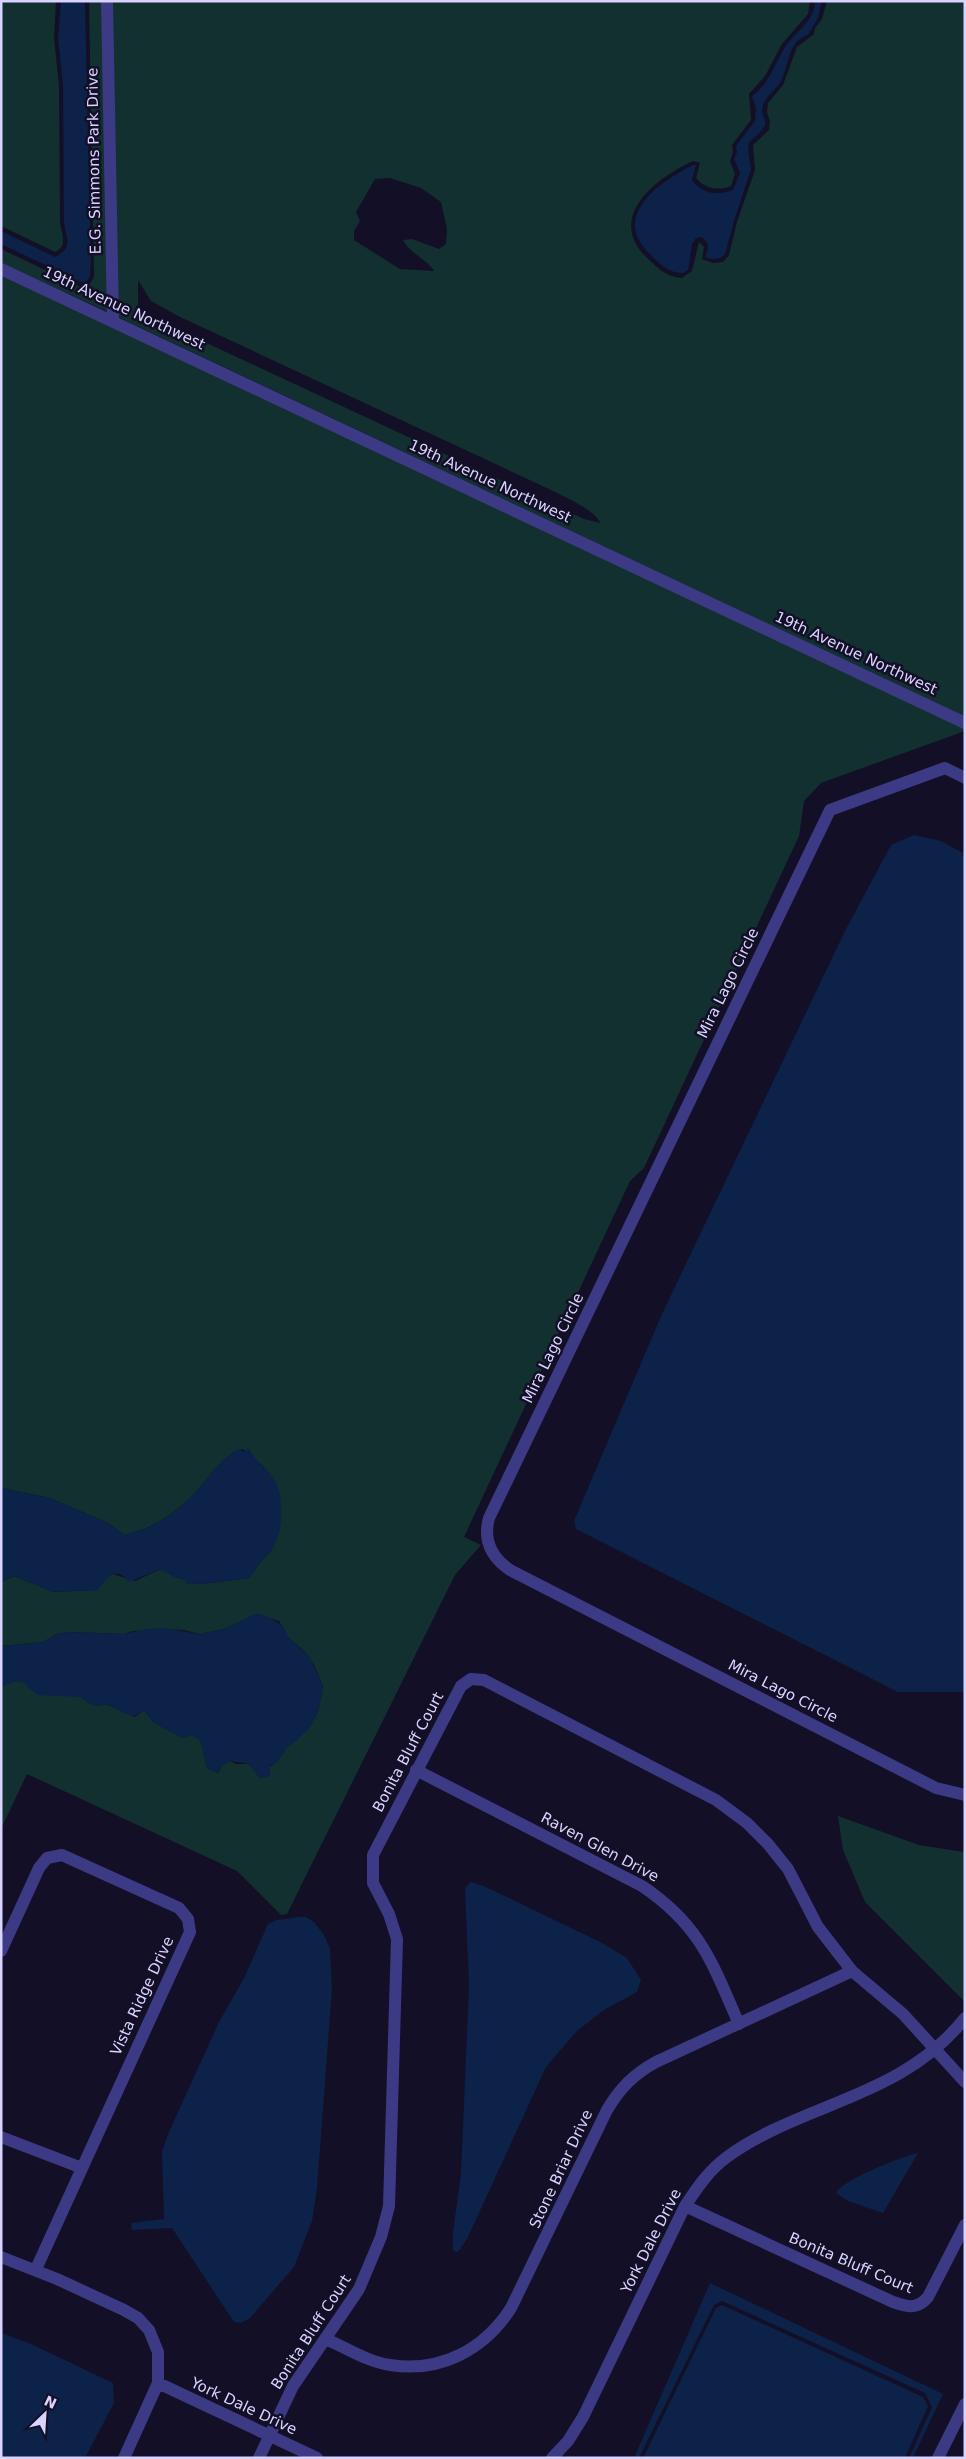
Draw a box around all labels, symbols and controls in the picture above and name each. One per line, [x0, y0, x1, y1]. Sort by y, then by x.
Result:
street label: E.G. Simmons Park Drive [83, 67, 105, 255]
street label: 19th Avenue Northwest [40, 262, 208, 354]
street label: 19th Avenue Northwest [406, 435, 574, 527]
street label: 19th Avenue Northwest [772, 607, 940, 699]
street label: Mira Lago Circle [694, 925, 762, 1041]
street label: Mira Lago Circle [519, 1290, 587, 1406]
street label: Mira Lago Circle [725, 1656, 841, 1726]
street label: Bonita Bluff Court [369, 1689, 447, 1815]
street label: Raven Glen Drive [538, 1808, 662, 1886]
street label: Vista Ridge Drive [107, 1934, 177, 2058]
street label: Stone Briar Drive [526, 2107, 596, 2231]
street label: York Dale Drive [616, 2186, 685, 2297]
street label: Bonita Bluff Court [786, 2229, 916, 2297]
street label: Bonita Bluff Court [267, 2271, 355, 2393]
street label: York Dale Drive [187, 2373, 300, 2438]
north arrow [20, 2389, 70, 2439]
text: N [42, 2392, 59, 2412]

